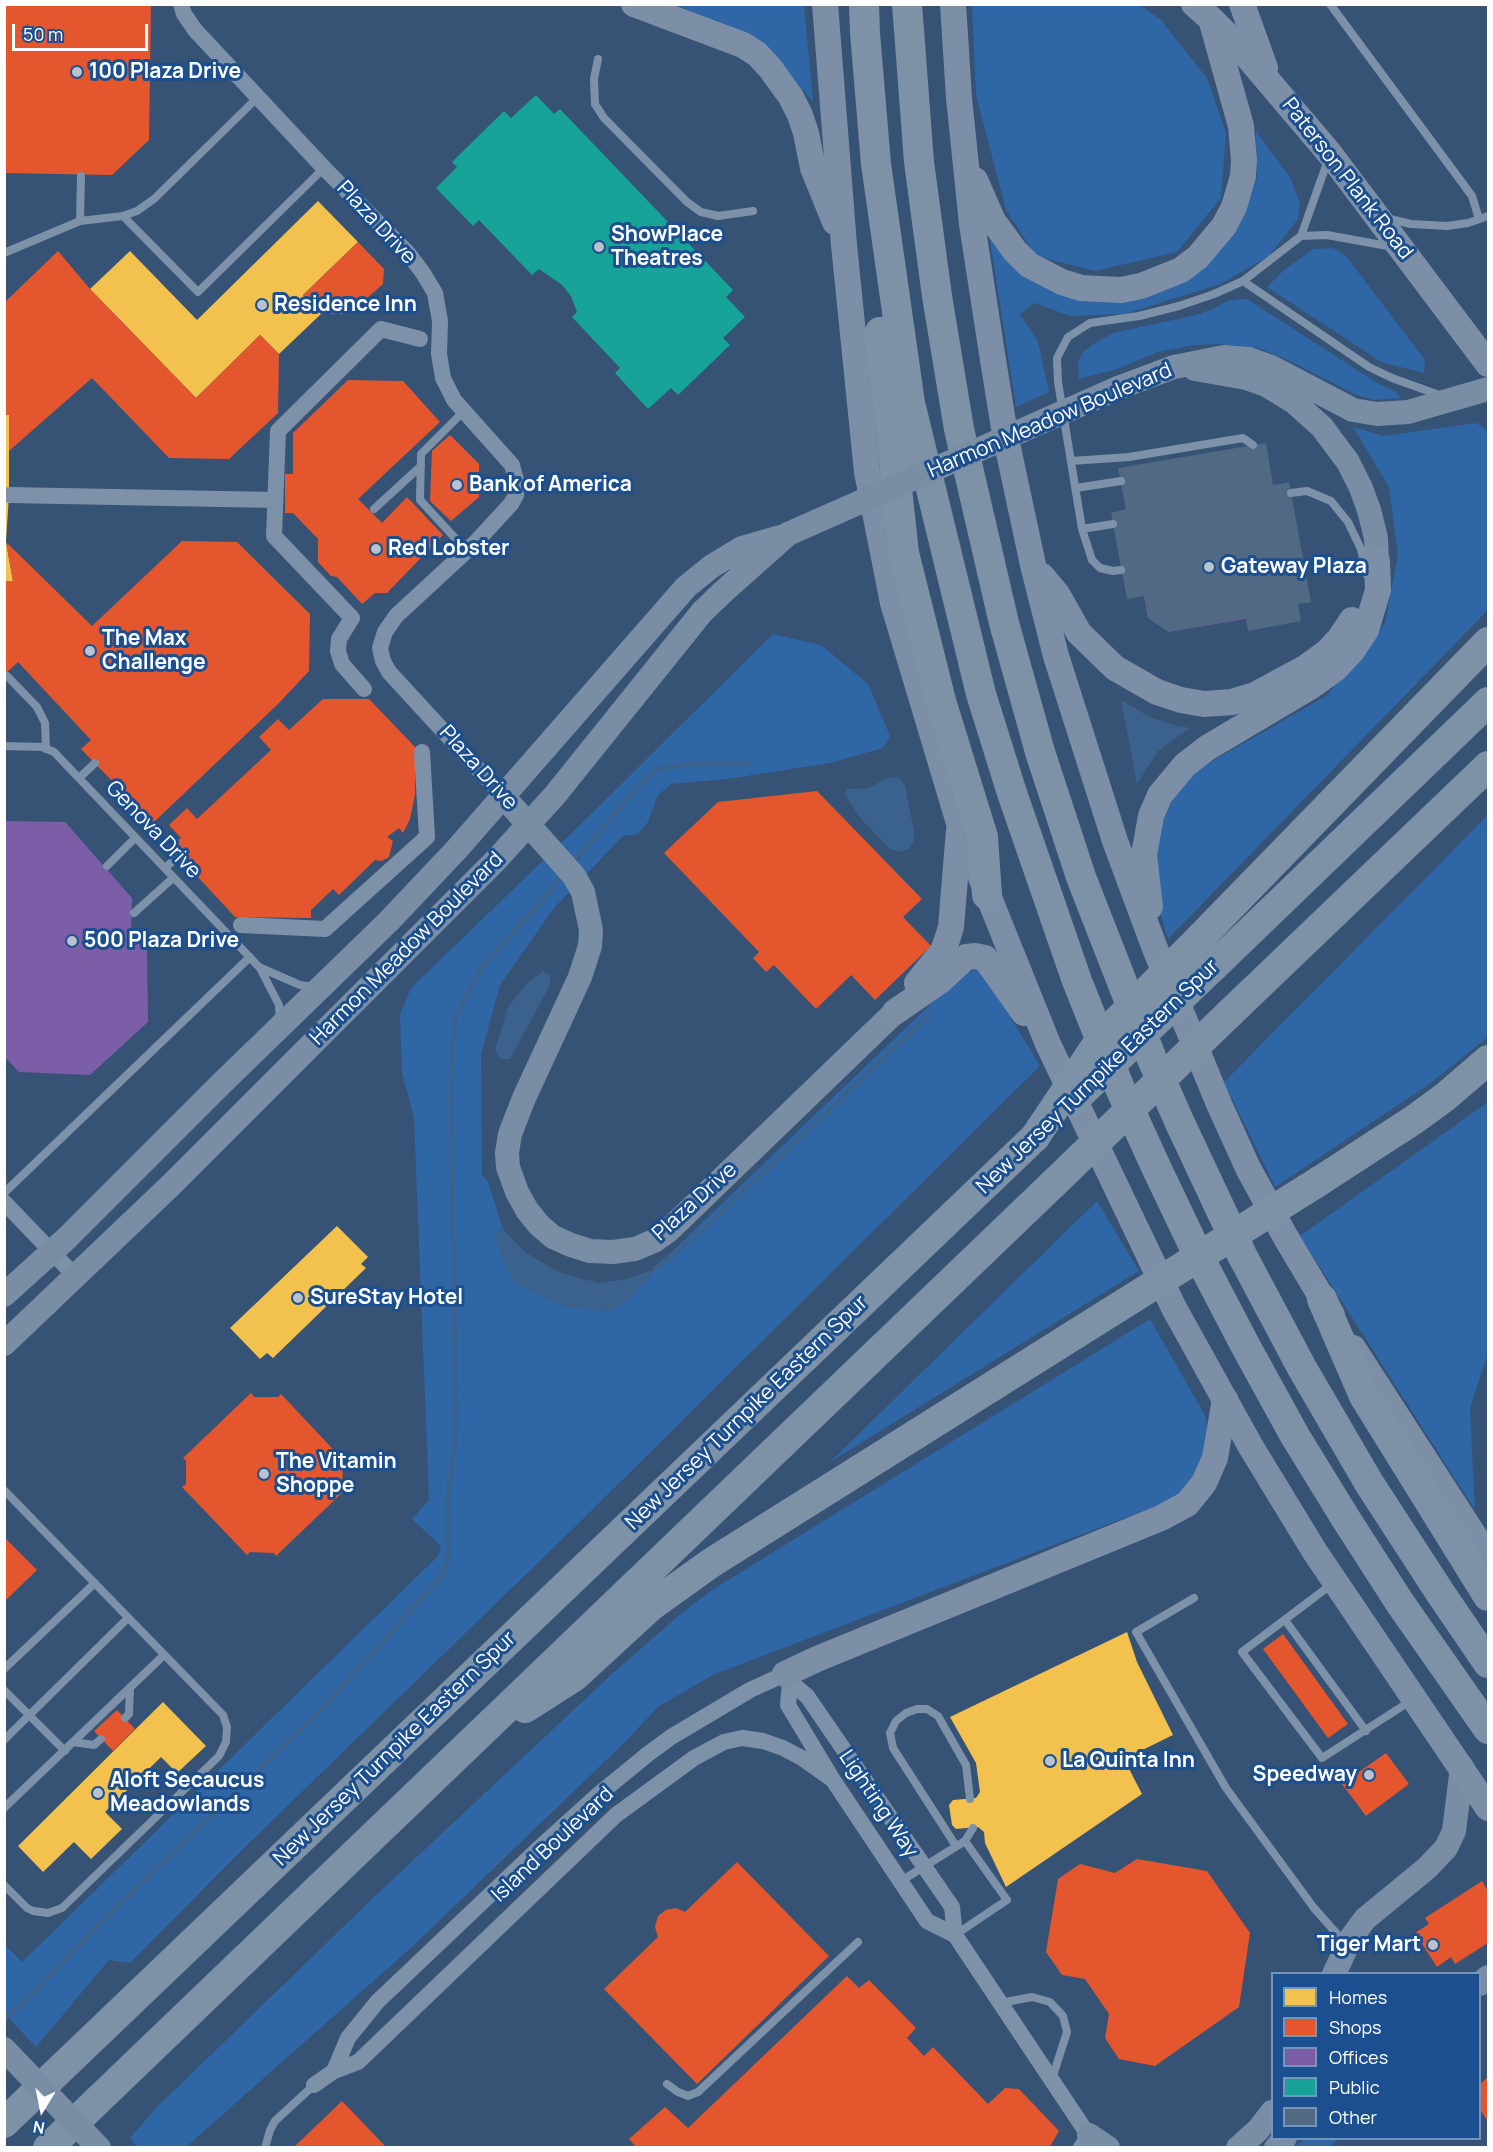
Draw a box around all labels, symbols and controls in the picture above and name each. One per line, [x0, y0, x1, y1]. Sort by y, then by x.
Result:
scale bar [15, 12, 152, 50]
text: 50 m [23, 22, 63, 46]
place label: 100 Plaza Drive [89, 59, 241, 85]
marker: 100 Plaza Drive [70, 65, 84, 79]
street label: Paterson Plank Road [1276, 93, 1418, 265]
street label: Plaza Drive [331, 176, 421, 270]
place label: ShowPlace Theatres [611, 222, 723, 272]
marker: ShowPlace Theatres [592, 240, 606, 254]
place label: Residence Inn [274, 292, 417, 318]
marker: Residence Inn [255, 298, 269, 312]
street label: Harmon Meadow Boulevard [924, 358, 1176, 484]
place label: Bank of America [469, 472, 632, 498]
marker: Bank of America [450, 478, 464, 492]
place label: Red Lobster [388, 536, 509, 562]
marker: Red Lobster [369, 542, 383, 556]
place label: Gateway Plaza [1221, 554, 1367, 580]
marker: Gateway Plaza [1202, 560, 1216, 574]
place label: The Max Challenge [102, 626, 206, 676]
marker: The Max Challenge [83, 644, 97, 658]
street label: Plaza Drive [434, 721, 522, 815]
street label: Genova Drive [100, 776, 206, 884]
street label: Harmon Meadow Boulevard [305, 847, 509, 1051]
place label: 500 Plaza Drive [84, 928, 239, 954]
marker: 500 Plaza Drive [65, 934, 79, 948]
street label: New Jersey Turnpike Eastern Spur [972, 954, 1224, 1200]
street label: Plaza Drive [648, 1158, 742, 1246]
place label: SureStay Hotel [310, 1285, 463, 1311]
street label: New Jersey Turnpike Eastern Spur [621, 1290, 873, 1536]
marker: SureStay Hotel [291, 1291, 305, 1305]
place label: The Vitamin Shoppe [276, 1449, 397, 1499]
marker: The Vitamin Shoppe [257, 1467, 271, 1481]
street label: New Jersey Turnpike Eastern Spur [269, 1626, 521, 1872]
street label: Lighting Way [833, 1746, 923, 1862]
place label: La Quinta Inn [1062, 1748, 1195, 1774]
marker: La Quinta Inn [1043, 1754, 1057, 1768]
place label: Speedway [1253, 1762, 1357, 1788]
place label: Aloft Secaucus Meadowlands [110, 1768, 264, 1818]
marker: Speedway [1362, 1768, 1376, 1782]
street label: Island Boulevard [487, 1782, 619, 1908]
marker: Aloft Secaucus Meadowlands [91, 1786, 105, 1800]
place label: Tiger Mart [1317, 1932, 1421, 1958]
marker: Tiger Mart [1426, 1938, 1440, 1952]
legend [1271, 1972, 1481, 2140]
text: Homes [1329, 1985, 1387, 2009]
text: Shops [1329, 2015, 1381, 2039]
text: Offices [1329, 2045, 1388, 2069]
text: Public [1329, 2075, 1380, 2099]
north arrow [12, 2080, 72, 2140]
text: Other [1329, 2105, 1377, 2129]
text: N [31, 2116, 46, 2140]

